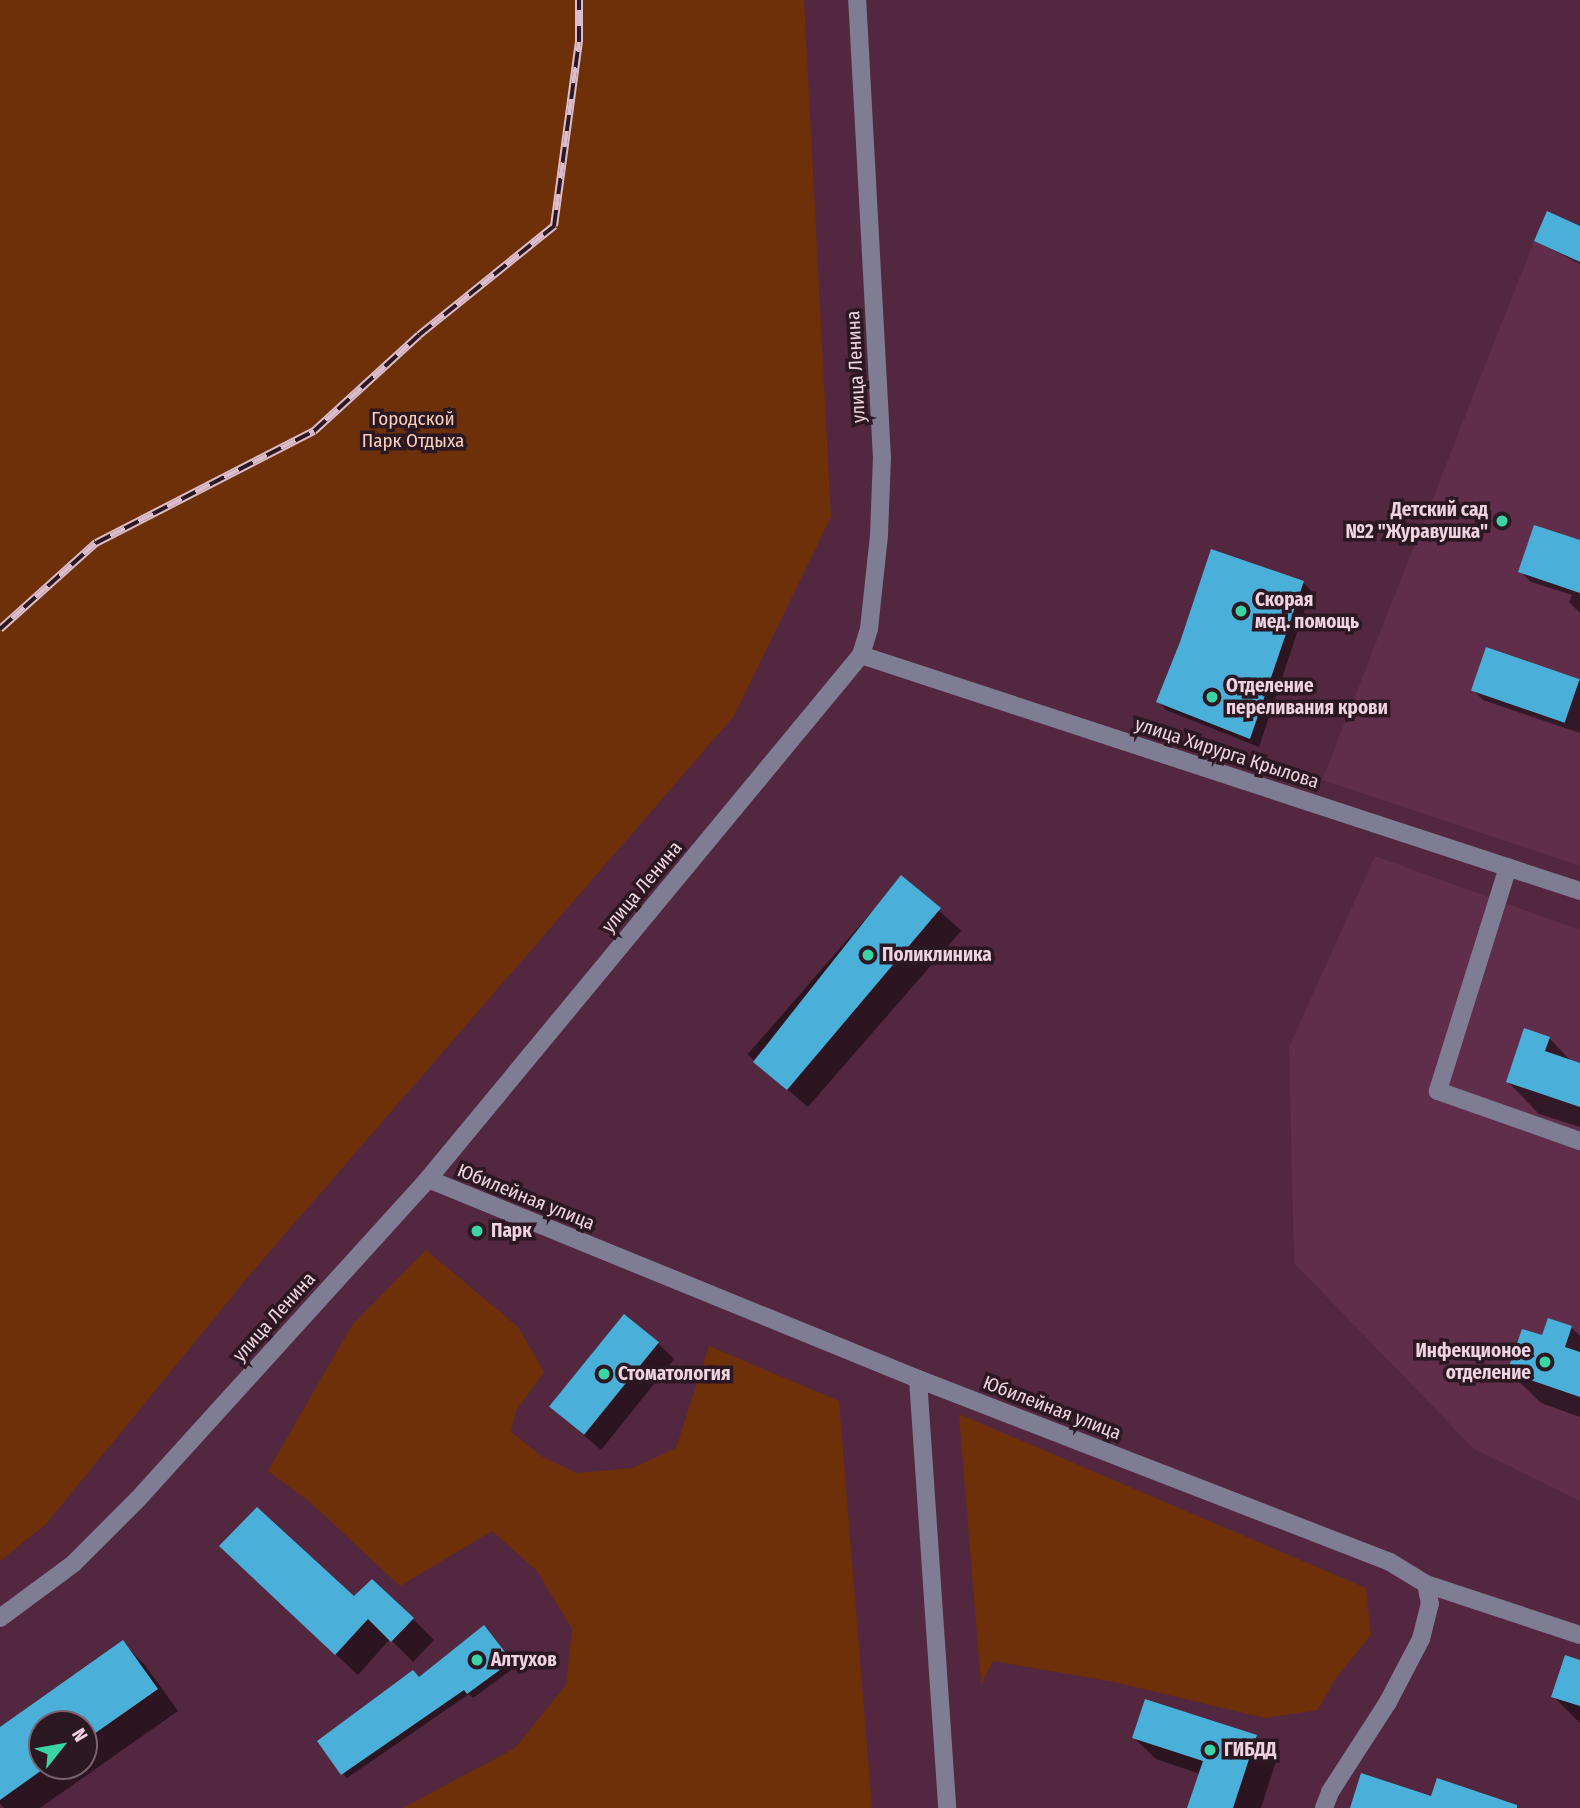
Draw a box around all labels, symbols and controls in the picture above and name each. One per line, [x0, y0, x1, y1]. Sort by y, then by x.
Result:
street label: улица Ленина [842, 310, 870, 424]
park label: Городской Парк Отдыха [362, 408, 464, 452]
place label: Детский сад №2 "Журавушка" [1345, 499, 1488, 543]
marker: Детский сад №2 "Журавушка" [1494, 513, 1510, 529]
place label: Скорая мед. помощь [1255, 589, 1359, 633]
marker: Скорая мед. помощь [1233, 603, 1249, 619]
place label: Отделение переливания крови [1226, 675, 1388, 719]
marker: Отделение переливания крови [1204, 689, 1220, 705]
street label: улица Хирурга Крылова [1132, 713, 1322, 793]
street label: улица Ленина [597, 837, 687, 937]
place label: Поликлиника [882, 944, 992, 966]
marker: Поликлиника [860, 947, 876, 963]
street label: Юбилейная улица [454, 1159, 598, 1235]
place label: Парк [491, 1220, 532, 1242]
marker: Парк [469, 1223, 485, 1239]
street label: улица Ленина [228, 1268, 320, 1366]
place label: Инфекционое отделение [1415, 1340, 1531, 1384]
marker: Инфекционое отделение [1537, 1354, 1553, 1370]
place label: Стоматология [618, 1363, 730, 1385]
marker: Стоматология [596, 1366, 612, 1382]
street label: Юбилейная улица [980, 1371, 1124, 1445]
place label: Алтухов [491, 1649, 557, 1671]
marker: Алтухов [469, 1652, 485, 1668]
north arrow [28, 1710, 98, 1780]
text: N [67, 1724, 93, 1746]
place label: ГИБДД [1224, 1739, 1277, 1761]
marker: ГИБДД [1202, 1742, 1218, 1758]

